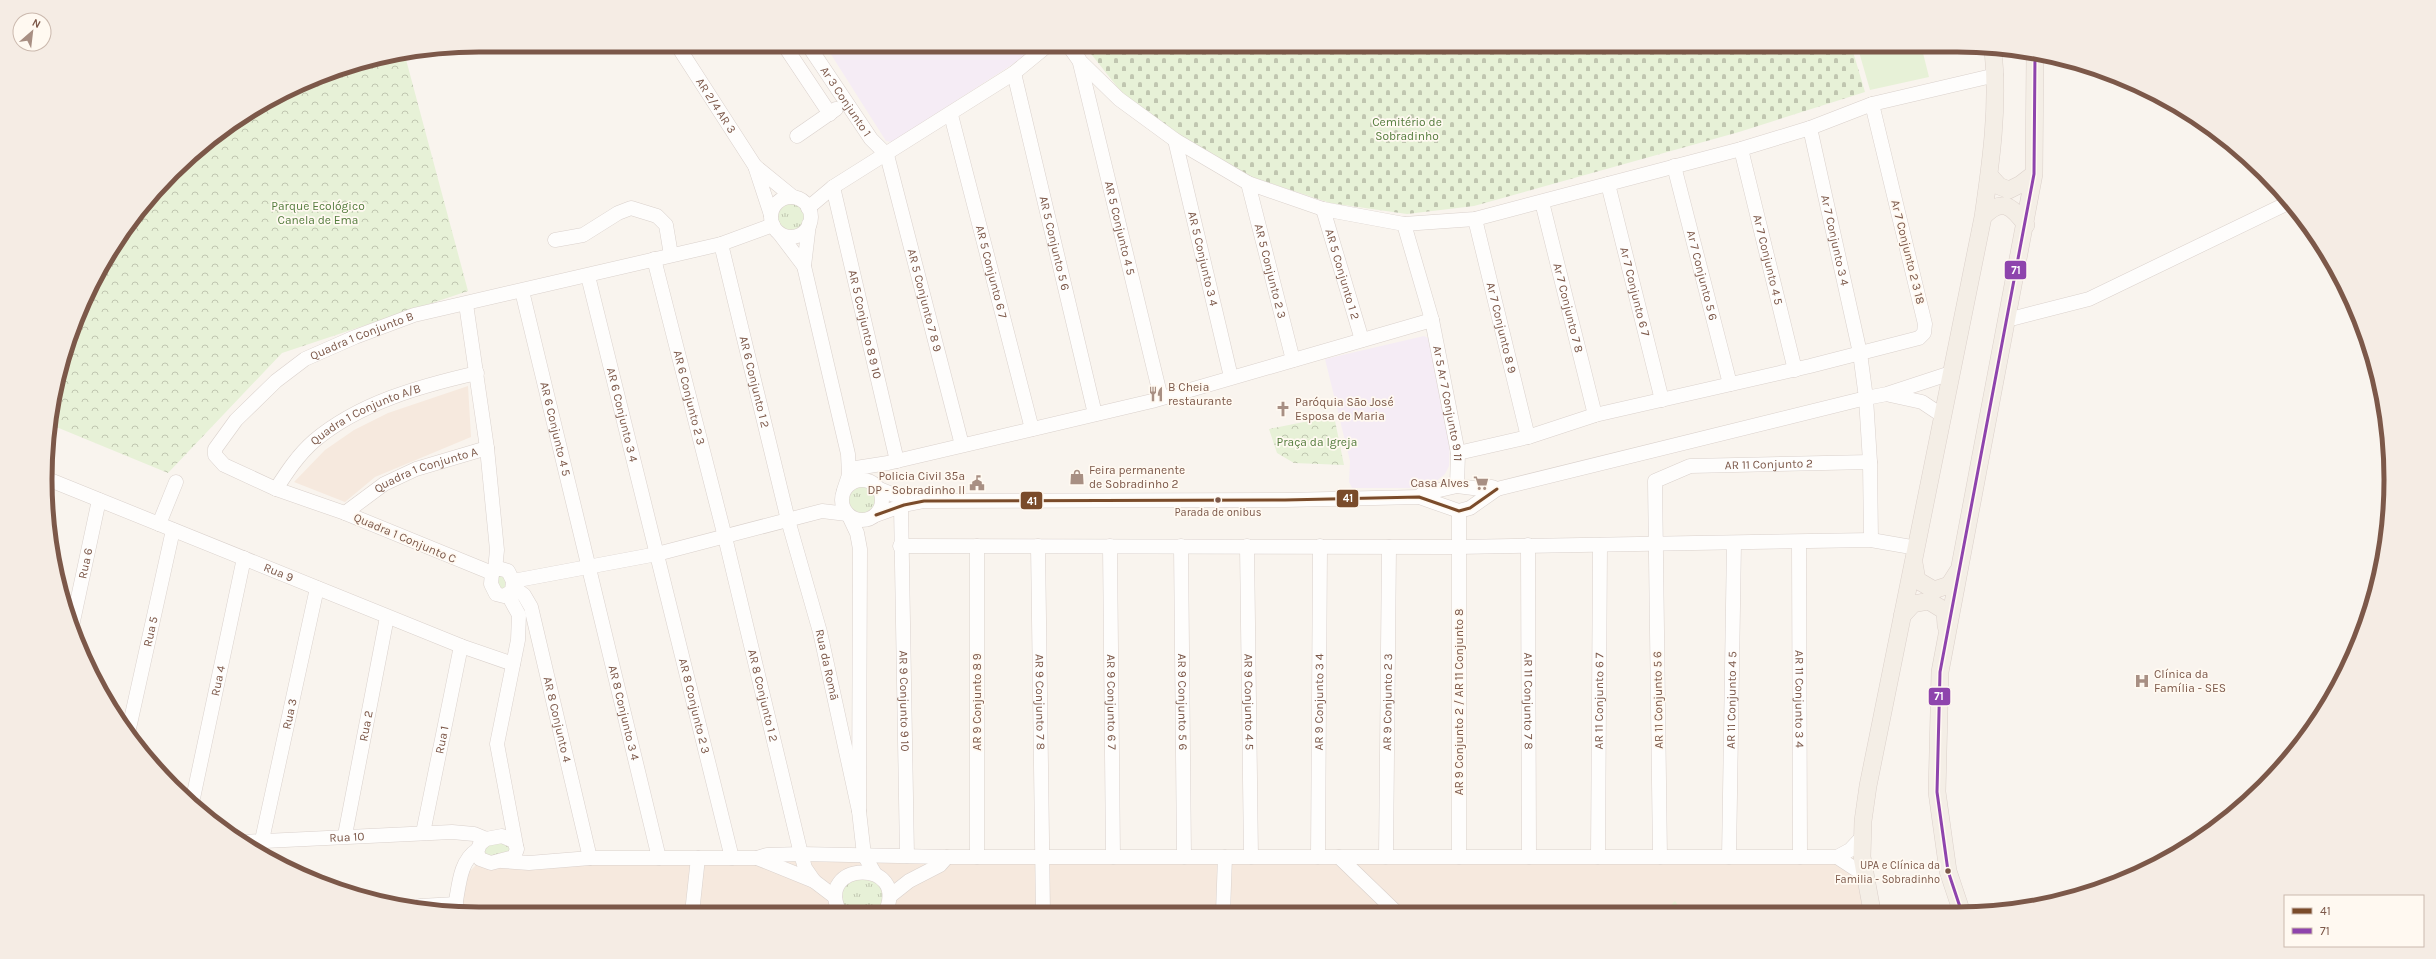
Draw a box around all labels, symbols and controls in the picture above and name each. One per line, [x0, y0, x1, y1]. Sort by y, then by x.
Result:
north arrow [12, 12, 52, 52]
text: N [30, 16, 43, 31]
street label: Ar 3 Conjunto 1 [817, 64, 874, 139]
street label: AR 2/4 AR 3 [693, 75, 739, 136]
park label: Cemitério de Sobradinho [1372, 115, 1442, 143]
street label: AR 5 Conjunto 4 5 [1102, 180, 1138, 277]
street label: Ar 7 Conjunto 3 4 [1818, 194, 1852, 287]
street label: AR 5 Conjunto 5 6 [1036, 195, 1072, 292]
street label: Ar 7 Conjunto 2 3 18 [1888, 198, 1928, 306]
park label: Parque Ecológico Canela de Ema [271, 199, 365, 227]
street label: AR 5 Conjunto 3 4 [1185, 210, 1221, 308]
street label: Ar 7 Conjunto 4 5 [1750, 213, 1786, 306]
street label: AR 5 Conjunto 2 3 [1252, 222, 1289, 320]
street label: AR 5 Conjunto 6 7 [973, 224, 1010, 320]
street label: AR 5 Conjunto 1 2 [1322, 227, 1363, 321]
street label: Ar 7 Conjunto 5 6 [1684, 229, 1720, 322]
street label: Ar 7 Conjunto 6 7 [1617, 246, 1653, 338]
street label: AR 5 Conjunto 7 8 9 [905, 247, 945, 353]
line badge: 71 [2004, 260, 2027, 280]
street label: Ar 7 Conjunto 7 8 [1550, 261, 1586, 354]
text: 71 [2011, 264, 2021, 277]
street label: AR 5 Conjunto 8 9 10 [846, 269, 885, 380]
street label: Ar 7 Conjunto 8 9 [1484, 281, 1519, 375]
street label: Quadra 1 Conjunto B [308, 309, 415, 363]
street label: AR 6 Conjunto 1 2 [737, 335, 772, 429]
street label: Ar 5 Ar 7 Conjunto 9 11 [1430, 344, 1465, 461]
street label: AR 6 Conjunto 2 3 [671, 349, 708, 446]
street label: AR 6 Conjunto 3 4 [604, 366, 641, 464]
street label: AR 6 Conjunto 4 5 [537, 380, 574, 478]
place label: B Cheia restaurante [1168, 380, 1232, 408]
street label: Quadra 1 Conjunto A/B [307, 381, 422, 448]
restaurant icon: B Cheia restaurante [1147, 385, 1165, 403]
place label: Paróquia São José Esposa de Maria [1295, 395, 1394, 423]
church icon: Paróquia São José Esposa de Maria [1274, 400, 1292, 418]
park label: Praça da Igreja [1277, 435, 1357, 449]
street label: Quadra 1 Conjunto A [371, 444, 479, 496]
street label: AR 11 Conjunto 2 [1725, 456, 1813, 472]
place label: Feira permanente de Sobradinho 2 [1089, 463, 1185, 491]
shop icon: Feira permanente de Sobradinho 2 [1068, 468, 1086, 486]
place label: Policia Civil 35a DP - Sobradinho II [867, 469, 965, 497]
public building icon: Policia Civil 35a DP - Sobradinho II [968, 474, 986, 492]
supermarket icon: Casa Alves [1472, 474, 1490, 492]
place label: Casa Alves [1411, 476, 1469, 490]
line badge: 41 [1336, 489, 1359, 508]
line badge: 41 [1020, 491, 1043, 510]
text: 41 [1343, 492, 1353, 505]
text: 41 [1027, 495, 1037, 508]
marker: Parada de onibus [1213, 495, 1223, 505]
place label: Parada de onibus [1174, 506, 1262, 519]
street label: Quadra 1 Conjunto C [352, 510, 458, 566]
street label: Rua 6 [75, 547, 96, 580]
street label: Rua 9 [262, 560, 296, 585]
street label: AR 9 Conjunto 2 / AR 11 Conjunto 8 [1452, 609, 1466, 795]
street label: Rua 5 [140, 615, 161, 648]
street label: Rua da Romã [813, 628, 842, 702]
street label: AR 8 Conjunto 1 2 [745, 648, 781, 743]
street label: AR 9 Conjunto 9 10 [896, 650, 912, 752]
street label: AR 11 Conjunto 3 4 [1792, 650, 1807, 748]
street label: AR 11 Conjunto 5 6 [1650, 651, 1666, 749]
street label: AR 11 Conjunto 4 5 [1724, 651, 1739, 749]
street label: AR 11 Conjunto 7 8 [1521, 652, 1536, 750]
street label: AR 11 Conjunto 6 7 [1592, 652, 1606, 749]
street label: AR 9 Conjunto 8 9 [970, 653, 984, 751]
street label: AR 9 Conjunto 5 6 [1175, 653, 1190, 751]
street label: AR 9 Conjunto 3 4 [1312, 653, 1326, 751]
street label: AR 9 Conjunto 2 3 [1380, 653, 1395, 751]
street label: AR 9 Conjunto 7 8 [1032, 654, 1048, 750]
street label: AR 9 Conjunto 6 7 [1104, 654, 1119, 750]
street label: AR 9 Conjunto 4 5 [1241, 654, 1257, 751]
street label: AR 8 Conjunto 2 3 [676, 657, 713, 755]
street label: Rua 4 [208, 664, 228, 697]
street label: AR 8 Conjunto 3 4 [606, 664, 642, 762]
place label: Clínica da Família - SES [2154, 667, 2226, 695]
hospital icon: Clínica da Família - SES [2133, 672, 2151, 690]
street label: AR 8 Conjunto 4 [541, 675, 574, 764]
line badge: 71 [1928, 687, 1951, 706]
text: 71 [1934, 690, 1944, 703]
street label: Rua 3 [279, 697, 300, 731]
street label: Rua 2 [356, 709, 376, 743]
street label: Rua 1 [432, 725, 452, 755]
street label: Rua 10 [329, 829, 365, 845]
place label: UPA e Clínica da Familia - Sobradinho [1835, 859, 1940, 886]
marker: UPA e Clínica da Familia - Sobradinho [1943, 866, 1953, 876]
legend [2284, 895, 2424, 947]
text: 41 [2320, 904, 2331, 918]
text: 71 [2320, 924, 2330, 938]

